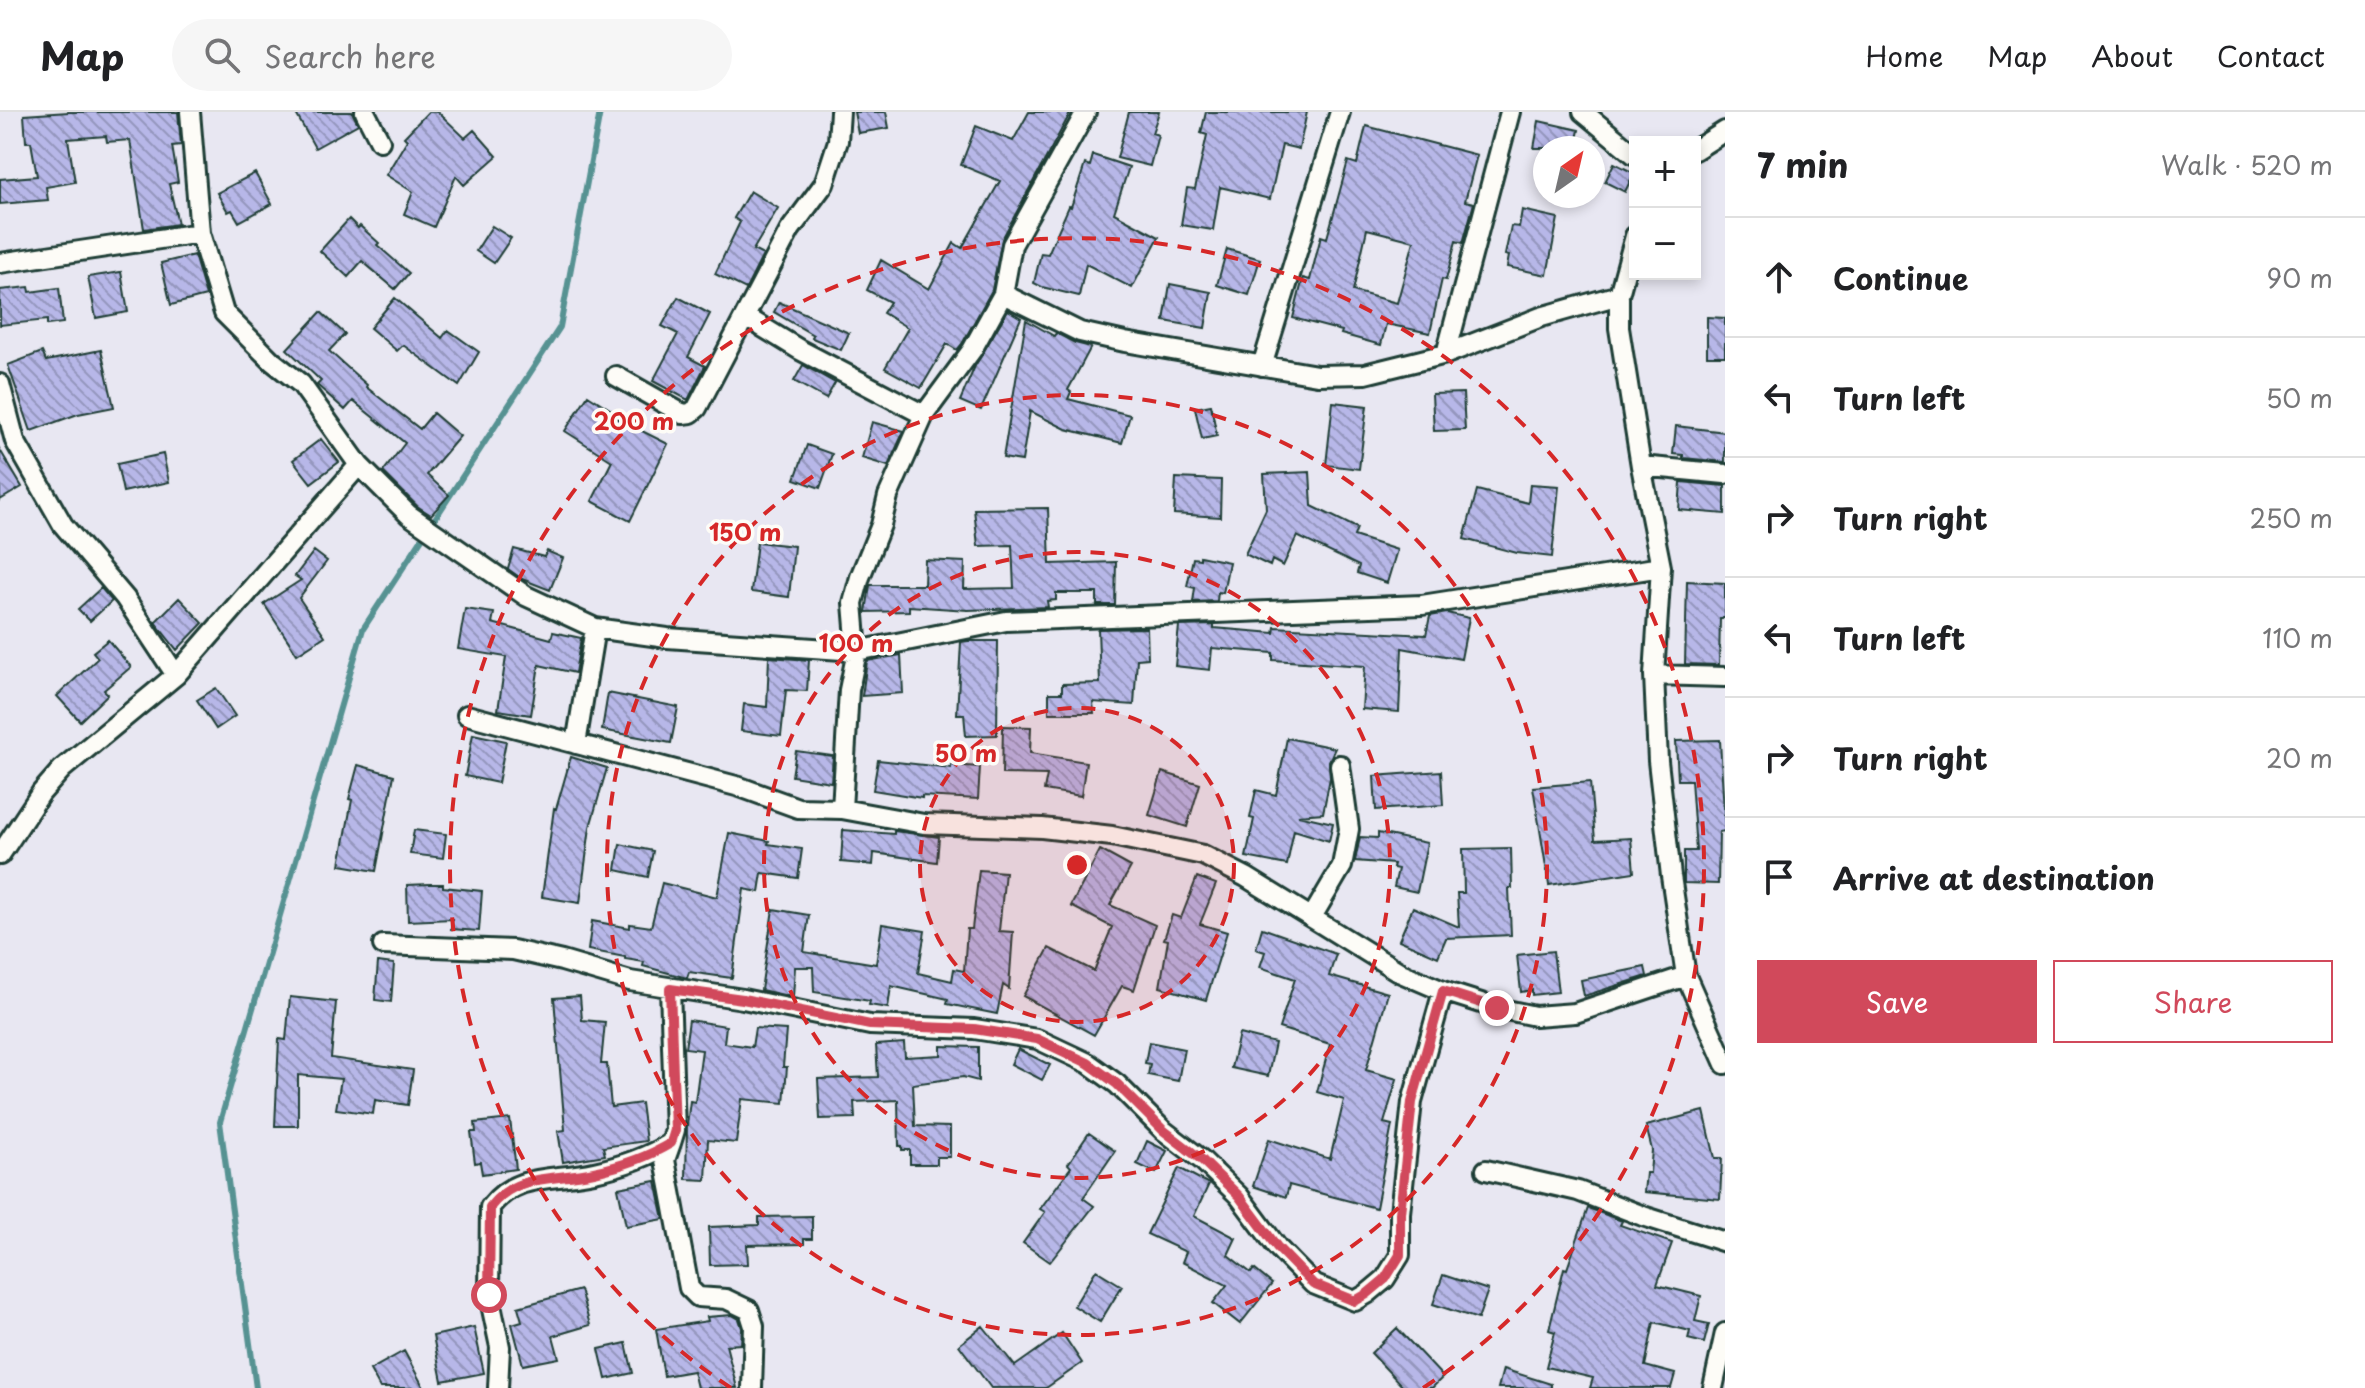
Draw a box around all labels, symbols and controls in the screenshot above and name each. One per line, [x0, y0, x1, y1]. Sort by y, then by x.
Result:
search box [172, 19, 732, 91]
text: Map [40, 27, 124, 84]
icon: search [200, 33, 244, 77]
text: Search here [264, 33, 436, 78]
text: Home [1865, 34, 1943, 77]
text: Map [1987, 34, 2047, 77]
text: About [2091, 34, 2173, 77]
text: Contact [2217, 34, 2325, 77]
north arrow [1533, 136, 1605, 208]
map controls [1629, 136, 1701, 280]
button: + [1629, 136, 1701, 208]
text: 7 min [1757, 138, 1848, 190]
text: Walk · 520 m [2161, 145, 2333, 184]
button: − [1629, 208, 1701, 280]
icon: ahead [1757, 255, 1801, 299]
text: Continue [1833, 255, 1968, 300]
text: 90 m [2266, 258, 2333, 297]
icon: left [1757, 375, 1801, 419]
text: Turn left [1833, 375, 1965, 420]
text: 50 m [2266, 378, 2333, 417]
text: 200 m [594, 402, 674, 438]
icon: right [1757, 495, 1801, 539]
text: Turn right [1833, 495, 1988, 540]
text: 250 m [2249, 498, 2333, 537]
text: 150 m [709, 513, 781, 549]
icon: left [1757, 615, 1801, 659]
text: Turn left [1833, 615, 1965, 660]
text: 110 m [2262, 618, 2333, 657]
text: 100 m [819, 624, 893, 660]
text: 50 m [935, 734, 997, 770]
icon: right [1757, 735, 1801, 779]
text: Turn right [1833, 735, 1988, 780]
text: 20 m [2266, 738, 2333, 777]
centre of rings [1063, 851, 1091, 879]
icon: arrive [1757, 855, 1801, 899]
text: Arrive at destination [1833, 855, 2155, 900]
button: Save [1757, 960, 2037, 1043]
button: Share [2053, 960, 2333, 1043]
route end [1479, 990, 1515, 1026]
route start [471, 1277, 507, 1313]

